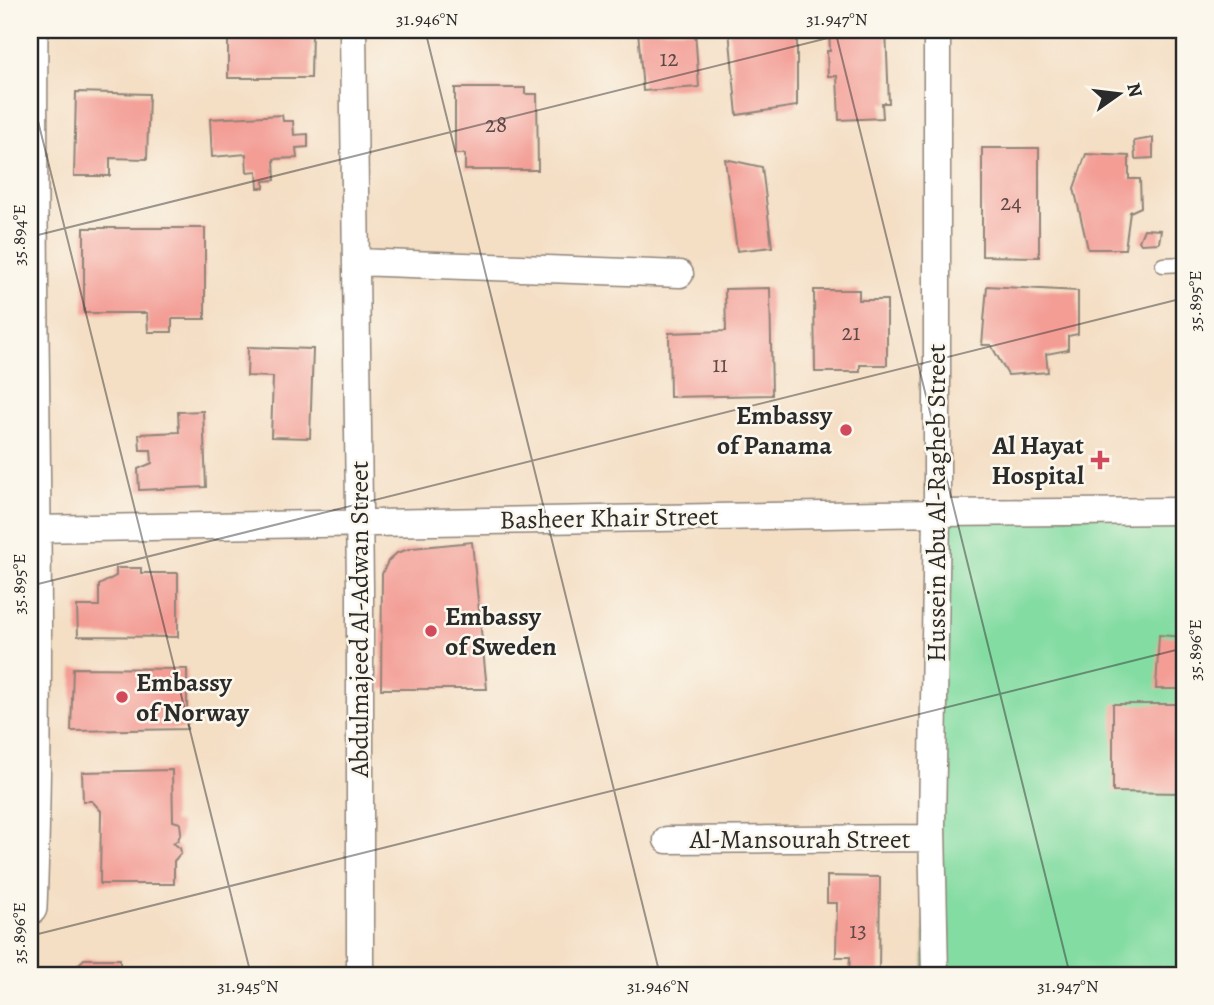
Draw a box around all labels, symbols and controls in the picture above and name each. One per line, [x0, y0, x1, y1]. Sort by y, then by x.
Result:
text: 31.946°N [396, 7, 458, 31]
text: 31.947°N [806, 7, 868, 31]
house number: 12 [660, 43, 678, 74]
north arrow [1084, 60, 1154, 130]
text: N [1120, 80, 1149, 100]
house number: 28 [485, 109, 507, 140]
house number: 24 [1000, 187, 1022, 218]
text: 35.894°E [7, 204, 31, 266]
text: 35.895°E [1183, 270, 1207, 332]
house number: 21 [842, 317, 861, 348]
street label: Hussein Abu Al-Ragheb Street [919, 343, 954, 662]
house number: 11 [712, 349, 728, 380]
place label: Embassy of Panama [717, 398, 833, 463]
marker: Embassy of Panama [838, 422, 854, 438]
place label: Al Hayat Hospital [991, 428, 1084, 493]
marker: Al Hayat Hospital [1090, 450, 1110, 470]
street label: Abdulmajeed Al-Adwan Street [342, 460, 377, 778]
street label: Basheer Khair Street [499, 499, 719, 537]
text: 35.895°E [7, 553, 31, 615]
place label: Embassy of Sweden [445, 599, 557, 664]
text: 35.896°E [1183, 619, 1207, 681]
marker: Embassy of Sweden [423, 623, 439, 639]
place label: Embassy of Norway [136, 665, 250, 730]
marker: Embassy of Norway [114, 689, 130, 705]
street label: Al-Mansourah Street [689, 822, 911, 857]
text: 35.896°E [7, 902, 31, 964]
house number: 13 [849, 915, 867, 946]
text: 31.945°N [217, 974, 279, 998]
text: 31.946°N [627, 974, 689, 998]
text: 31.947°N [1037, 974, 1099, 998]

